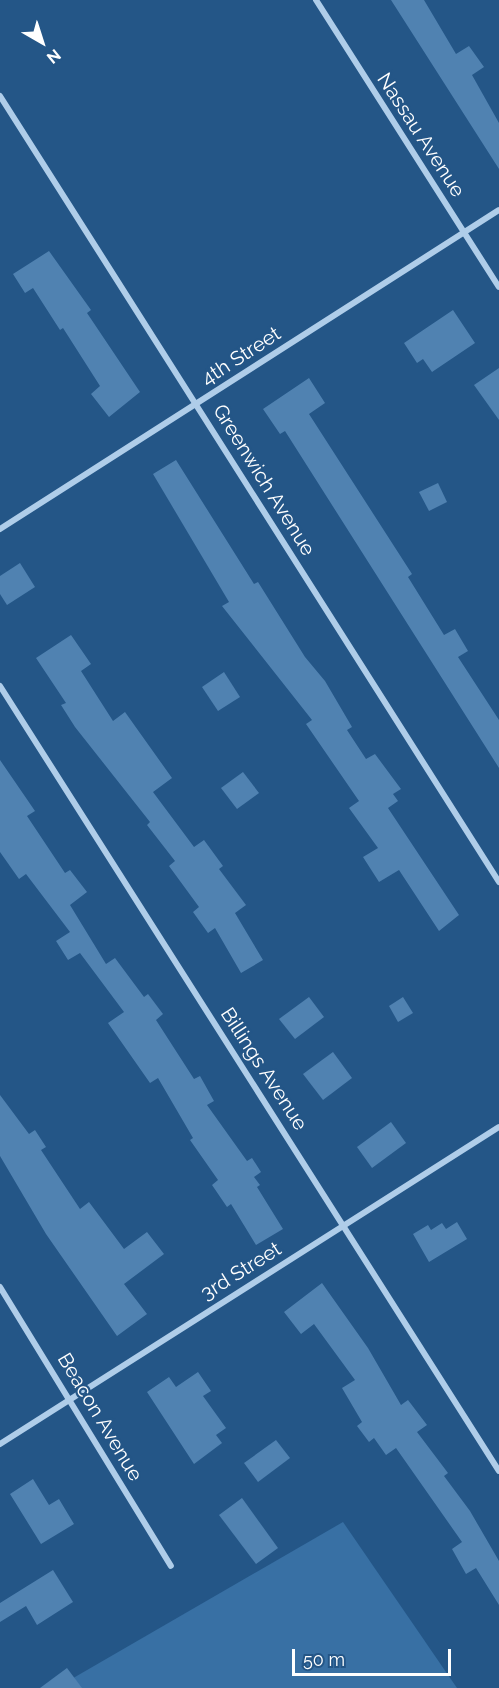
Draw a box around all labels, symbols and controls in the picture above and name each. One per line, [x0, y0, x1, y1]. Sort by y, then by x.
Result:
north arrow [12, 12, 72, 72]
text: N [43, 45, 64, 68]
street label: Nassau Avenue [372, 68, 470, 202]
street label: 4th Street [197, 321, 285, 391]
street label: Greenwich Avenue [208, 400, 320, 560]
street label: Billings Avenue [215, 1003, 313, 1135]
street label: 3rd Street [196, 1237, 286, 1305]
street label: Beacon Avenue [52, 1348, 148, 1486]
scale bar [295, 1637, 454, 1675]
text: 50 m [303, 1649, 345, 1670]

